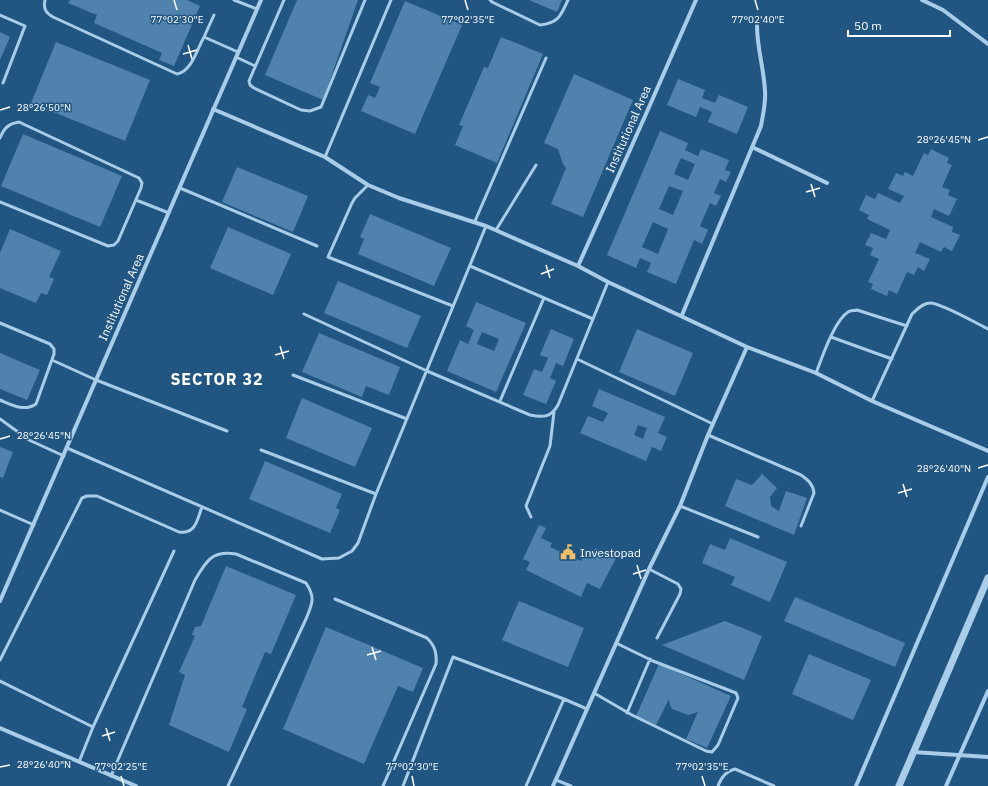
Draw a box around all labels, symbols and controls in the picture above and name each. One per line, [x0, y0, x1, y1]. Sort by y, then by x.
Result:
scale bar [848, 12, 950, 38]
text: 77°02'30"E [150, 13, 204, 26]
text: 77°02'35"E [441, 13, 495, 26]
text: 77°02'40"E [731, 13, 785, 26]
text: 50 m [854, 18, 882, 33]
street label: Institutional Area [602, 83, 654, 175]
text: 28°26'50"N [17, 101, 71, 114]
text: 28°26'45"N [917, 133, 971, 146]
street label: Institutional Area [95, 251, 147, 343]
district label: SECTOR 32 [170, 369, 264, 389]
text: 28°26'45"N [17, 429, 71, 442]
text: 28°26'40"N [917, 462, 971, 475]
public building icon: Investopad [559, 543, 577, 561]
place label: Investopad [580, 545, 641, 560]
text: 28°26'40"N [17, 758, 71, 771]
text: 77°02'25"E [94, 760, 148, 773]
text: 77°02'30"E [385, 760, 439, 773]
text: 77°02'35"E [675, 760, 729, 773]

